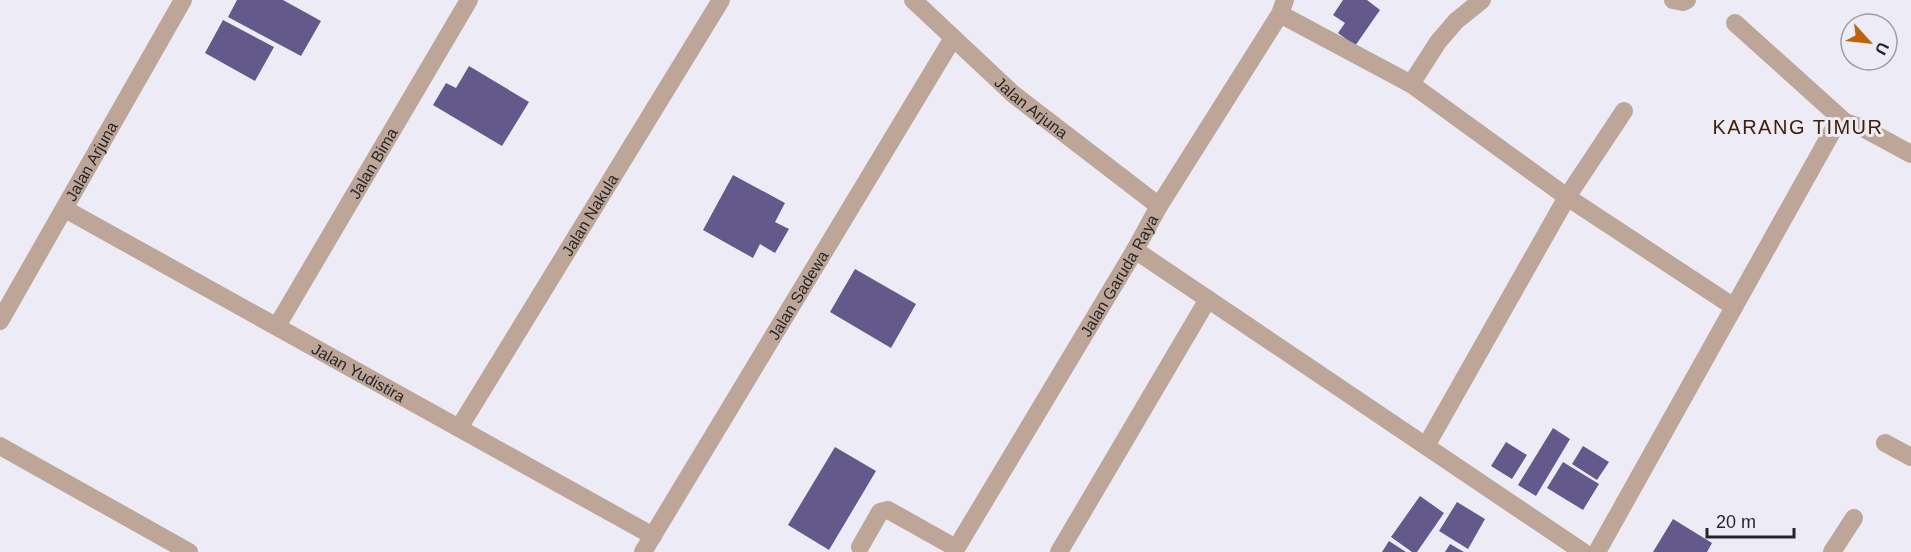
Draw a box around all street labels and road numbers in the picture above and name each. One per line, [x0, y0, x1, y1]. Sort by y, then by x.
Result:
street label: Jalan Arjuna [992, 73, 1071, 141]
street label: Jalan Arjuna [62, 119, 120, 204]
street label: Jalan Bima [345, 125, 400, 202]
street label: Jalan Nakula [558, 171, 621, 259]
street label: Jalan Garuda Raya [1077, 212, 1161, 339]
street label: Jalan Sadewa [765, 248, 831, 343]
street label: Jalan Yudistira [309, 340, 408, 405]

